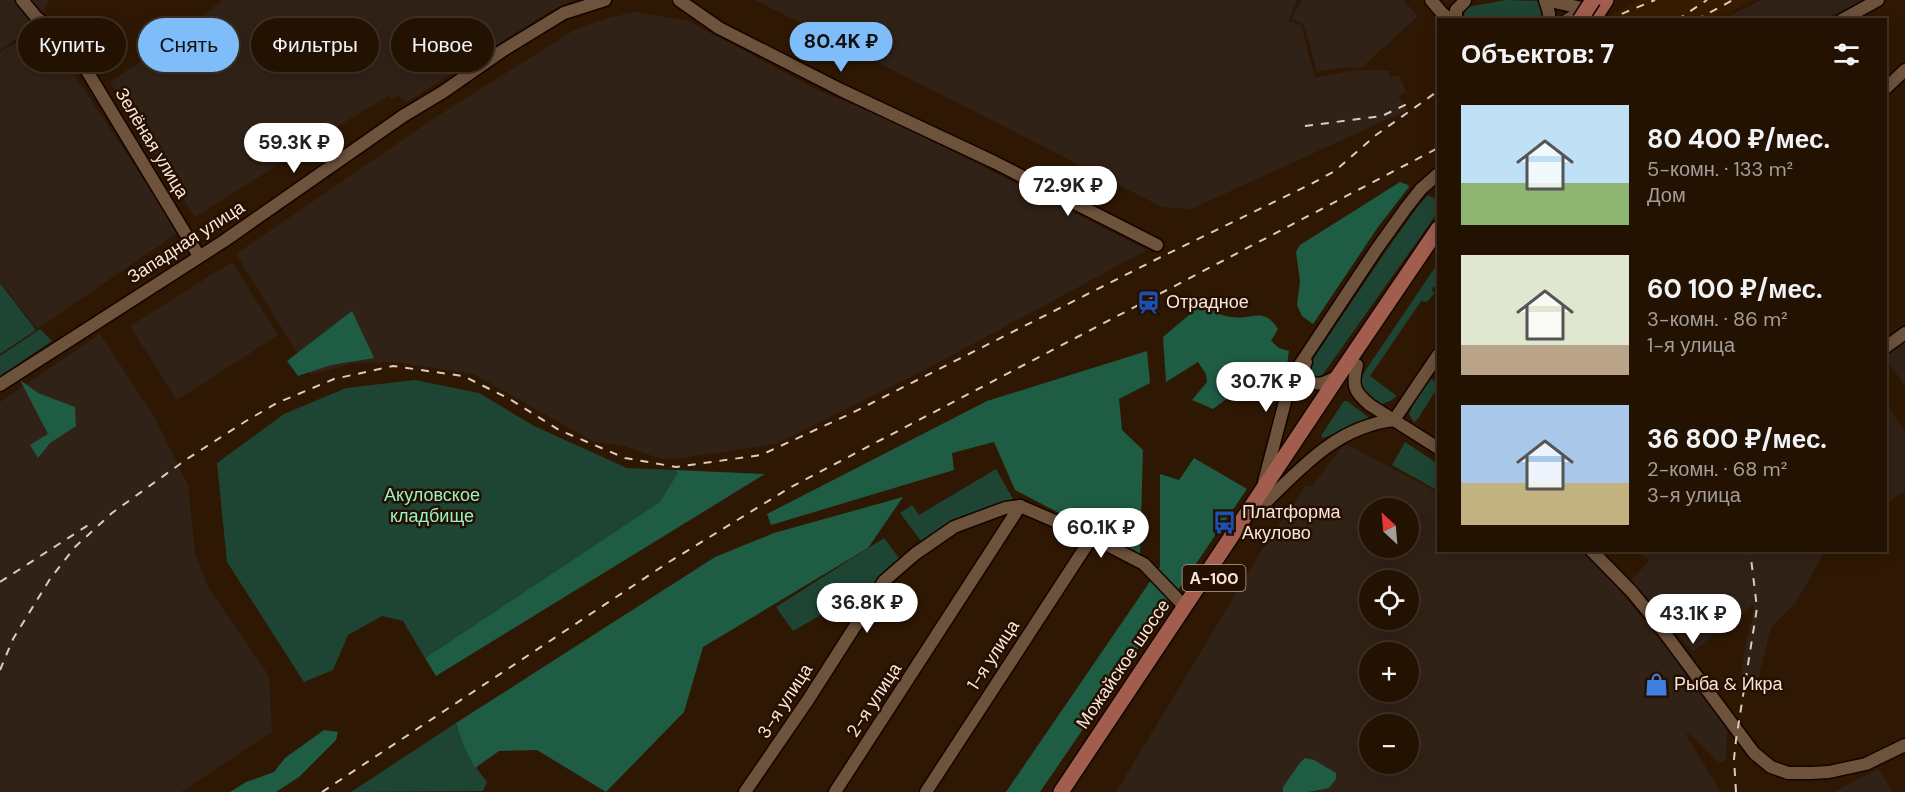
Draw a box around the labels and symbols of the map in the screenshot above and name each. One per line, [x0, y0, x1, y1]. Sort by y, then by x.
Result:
pin: 80.4K ₽ [786, 22, 896, 73]
street label: Зелёная улица [110, 83, 195, 203]
pin: 59.3K ₽ [239, 123, 349, 174]
pin: 72.9K ₽ [1013, 166, 1123, 217]
street label: Западная улица [123, 195, 250, 289]
station icon: Отрадное [1135, 289, 1161, 315]
place label: Отрадное [1166, 290, 1249, 314]
pin: 30.7K ₽ [1211, 362, 1321, 413]
park label: Акуловское кладбище [384, 483, 480, 528]
north arrow [1359, 498, 1419, 558]
place label: Платформа Акулово [1242, 500, 1342, 545]
pin: 60.1K ₽ [1046, 508, 1156, 559]
bus stop icon: Платформа Акулово [1211, 509, 1237, 535]
road number: А-100 [1182, 565, 1246, 591]
pin: 36.8K ₽ [812, 583, 922, 634]
pin: 43.1K ₽ [1638, 594, 1748, 645]
street label: Можайское шоссе [1071, 595, 1175, 733]
street label: 1-я улица [961, 614, 1025, 695]
street label: 2-я улица [841, 657, 908, 742]
street label: 3-я улица [752, 658, 819, 743]
shop icon: Рыба & Икра [1643, 671, 1669, 697]
place label: Рыба & Икра [1674, 672, 1783, 696]

